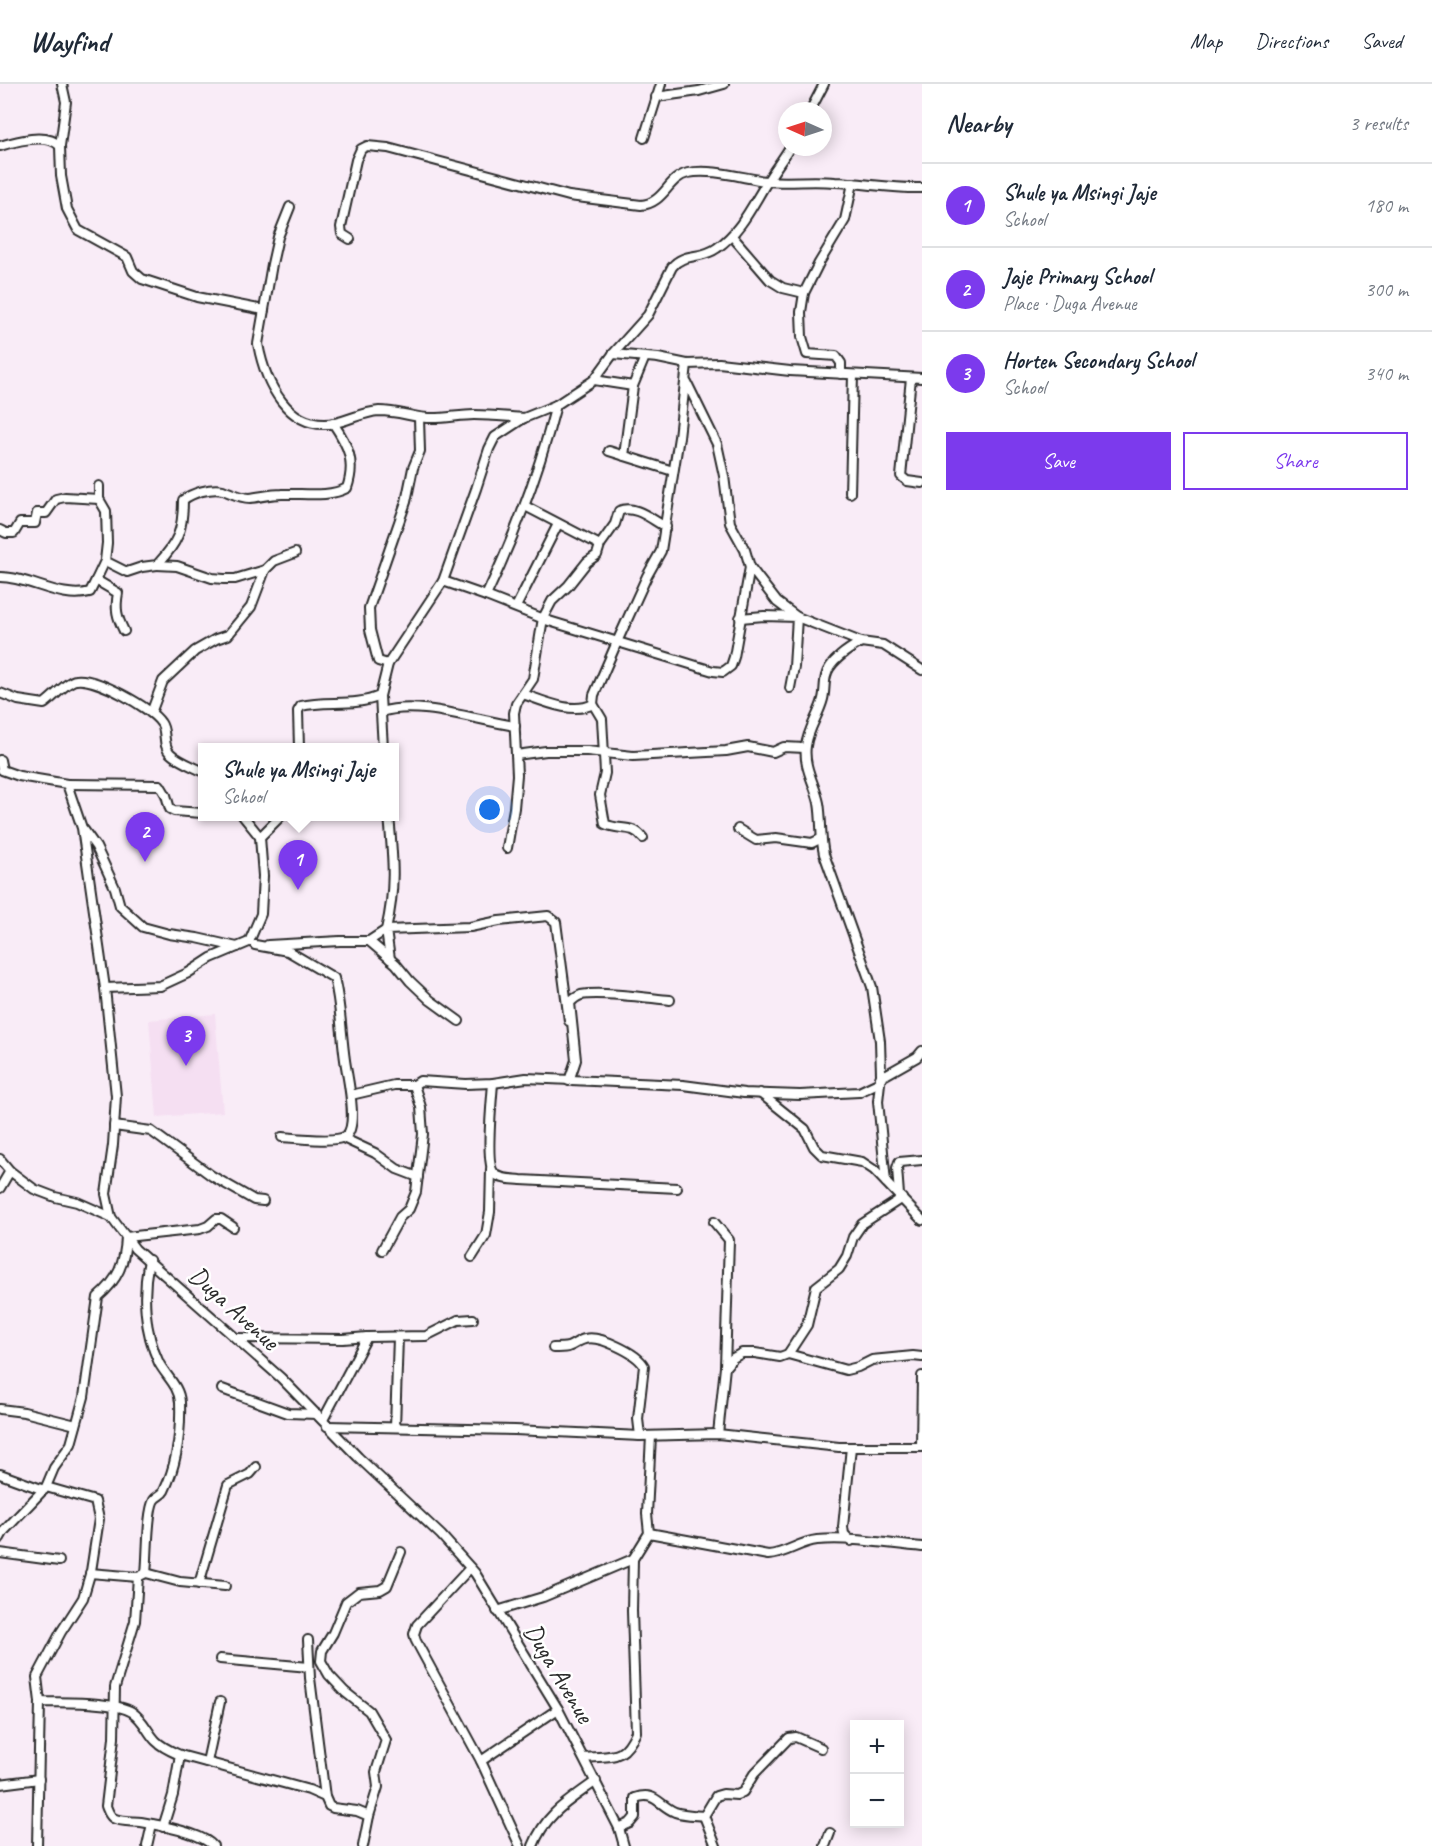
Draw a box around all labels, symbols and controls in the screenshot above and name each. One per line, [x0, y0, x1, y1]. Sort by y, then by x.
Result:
text: Wayfind [30, 24, 109, 59]
text: Map [1190, 28, 1222, 54]
text: Directions [1255, 28, 1328, 54]
text: Saved [1361, 28, 1402, 54]
north arrow [778, 102, 832, 156]
text: Nearby [946, 107, 1011, 140]
text: 3 results [1349, 111, 1408, 136]
text: Shule ya Msingi Jaje [1003, 179, 1155, 207]
text: 1 [961, 193, 970, 218]
text: 180 m [1365, 193, 1408, 218]
text: School [1003, 207, 1046, 232]
text: Jaje Primary School [1003, 263, 1152, 291]
text: 2 [961, 277, 970, 302]
text: 300 m [1365, 277, 1408, 302]
text: Place · Duga Avenue [1003, 291, 1137, 316]
text: Horten Secondary School [1003, 347, 1194, 375]
text: 3 [961, 361, 970, 386]
text: 340 m [1365, 361, 1408, 386]
text: School [1003, 375, 1046, 400]
button: Save [946, 432, 1171, 490]
button: Share [1183, 432, 1408, 490]
popup [198, 743, 399, 821]
text: Shule ya Msingi Jaje [222, 756, 375, 784]
text: School [222, 784, 265, 809]
your location [475, 795, 504, 824]
pin: 2 [126, 812, 164, 862]
pin: 1 [278, 840, 318, 890]
pin: 3 [166, 1016, 206, 1066]
street label: Duga Avenue [182, 1259, 287, 1358]
street label: Duga Avenue [516, 1617, 602, 1730]
map controls [850, 1720, 904, 1828]
button: + [850, 1720, 904, 1774]
button: − [850, 1774, 904, 1828]

